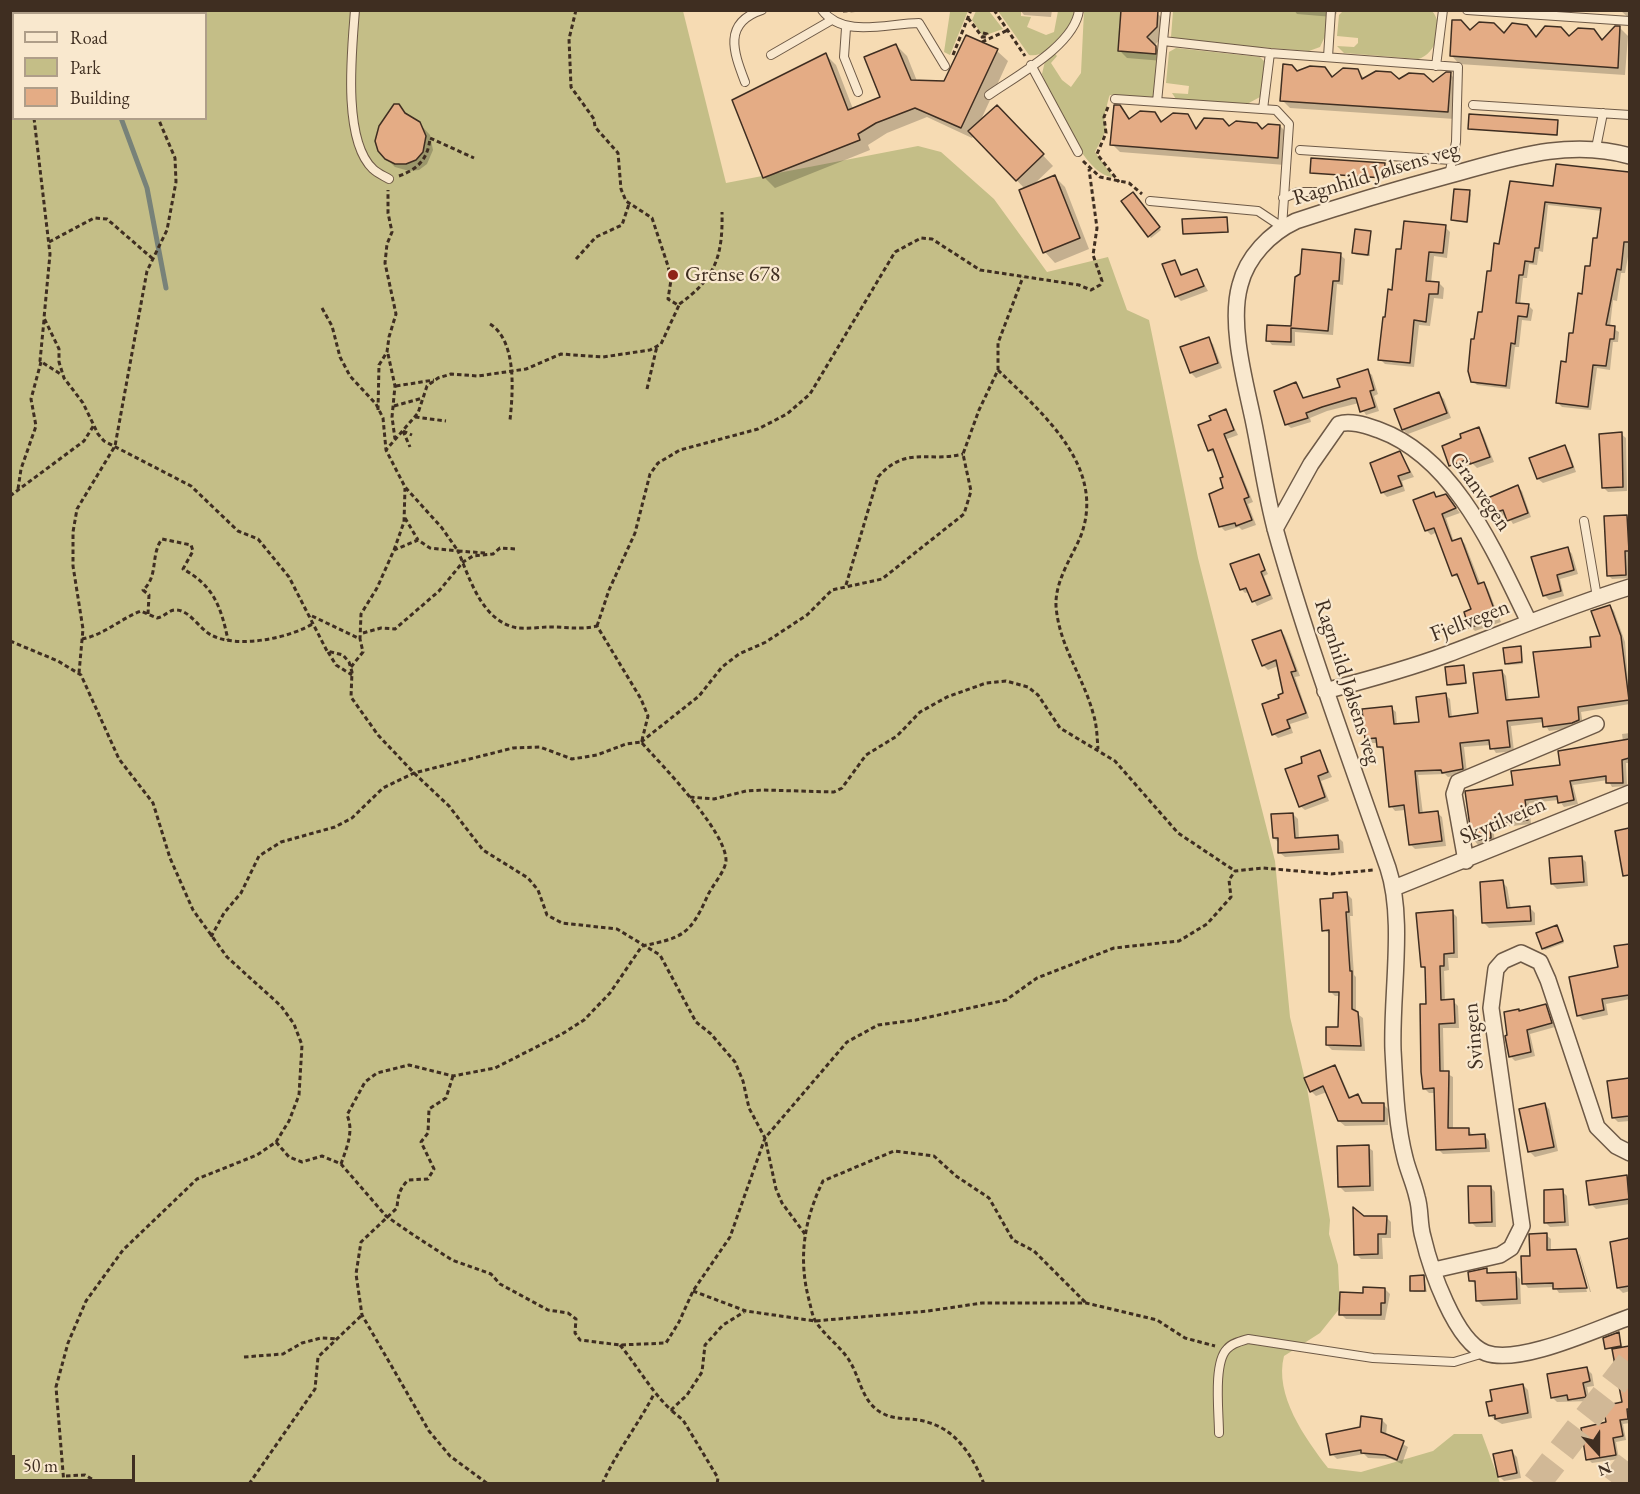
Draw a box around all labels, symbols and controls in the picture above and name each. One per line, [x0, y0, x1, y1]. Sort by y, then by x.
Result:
legend [12, 12, 207, 120]
text: Road [70, 26, 108, 49]
text: Park [70, 56, 101, 79]
text: Building [70, 86, 130, 109]
street label: Ragnhild Jølsens veg [1290, 136, 1462, 212]
place label: Grense 678 [685, 262, 780, 288]
marker: Grense 678 [666, 268, 680, 282]
street label: Granvegen [1443, 447, 1517, 537]
street label: Fjellvegen [1427, 594, 1513, 648]
street label: Ragnhild Jølsens veg [1308, 596, 1386, 768]
street label: Skytilveien [1456, 791, 1550, 851]
street label: Svingen [1458, 1002, 1490, 1070]
north arrow [1568, 1422, 1628, 1482]
scale bar [15, 1443, 138, 1481]
text: 50 m [23, 1454, 58, 1477]
text: N [1595, 1457, 1614, 1481]

